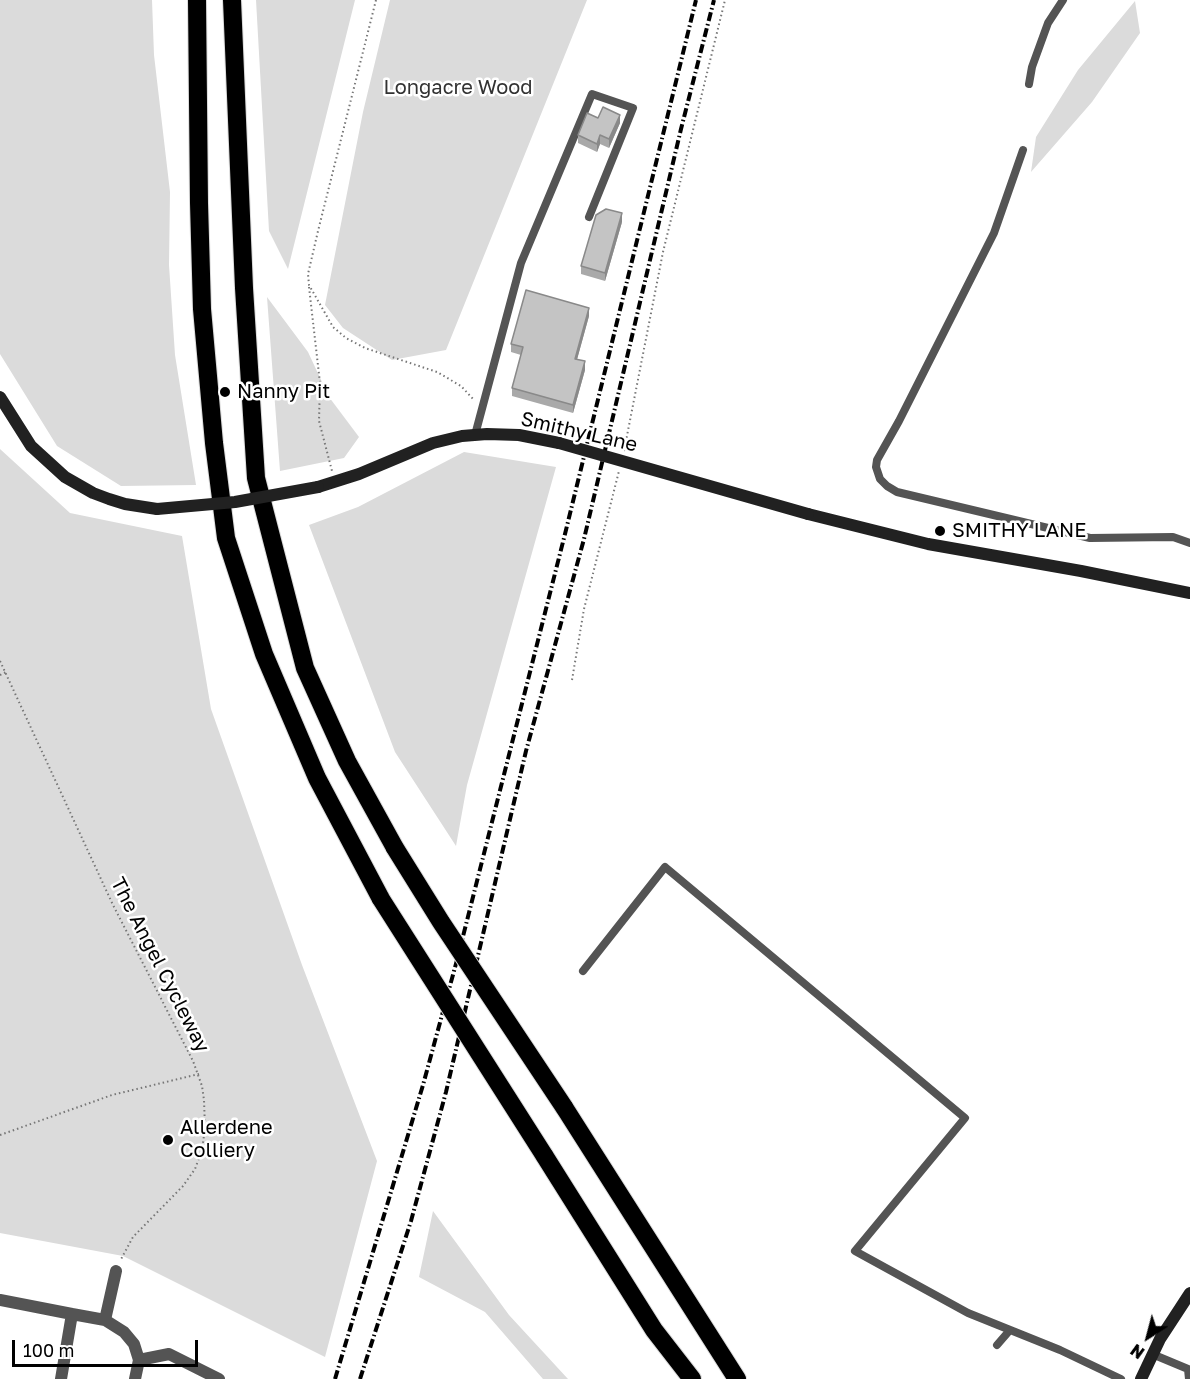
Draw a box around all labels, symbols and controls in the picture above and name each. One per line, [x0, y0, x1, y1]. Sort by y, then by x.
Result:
park label: Longacre Wood [384, 76, 532, 100]
place label: Nanny Pit [237, 380, 330, 404]
marker: Nanny Pit [218, 385, 232, 399]
street label: Smithy Lane [518, 407, 640, 457]
place label: SMITHY LANE [952, 519, 1086, 543]
marker: SMITHY LANE [933, 524, 947, 538]
street label: The Angel Cycleway [105, 874, 215, 1056]
place label: Allerdene Colliery [180, 1116, 273, 1163]
marker: Allerdene Colliery [161, 1133, 175, 1147]
north arrow [1118, 1307, 1178, 1367]
scale bar [15, 1328, 201, 1366]
text: 100 m [23, 1339, 74, 1361]
text: N [1127, 1340, 1148, 1363]

